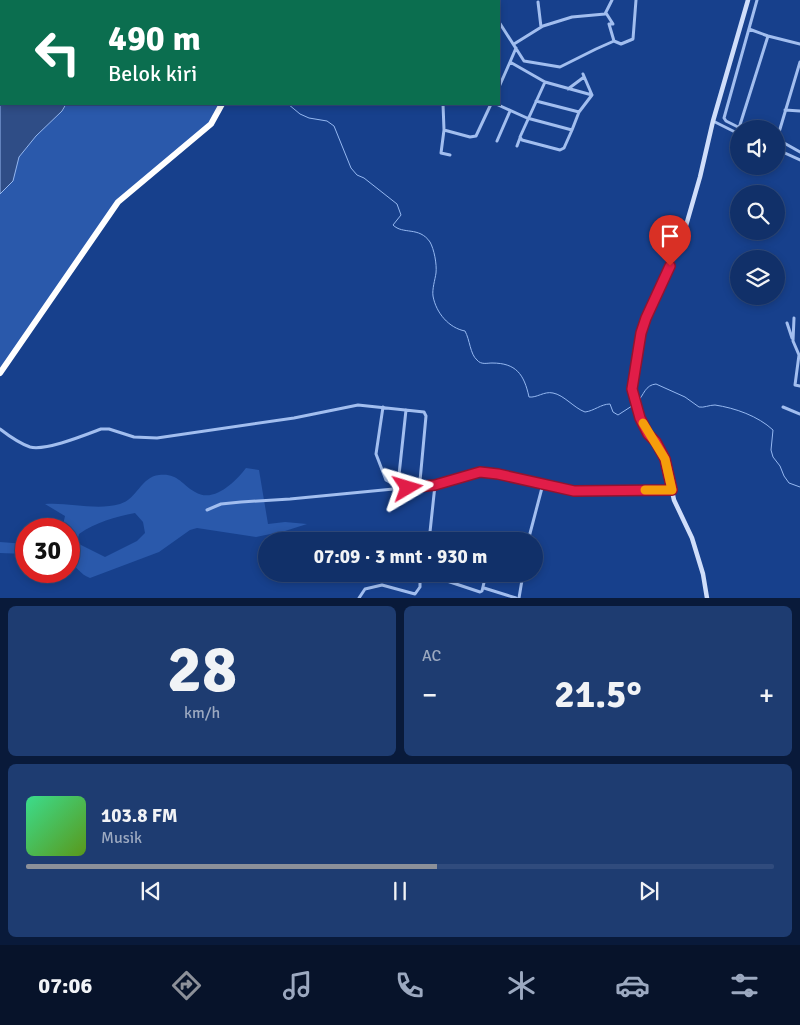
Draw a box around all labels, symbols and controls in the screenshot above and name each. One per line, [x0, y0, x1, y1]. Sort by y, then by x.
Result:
text: 490 m [108, 17, 201, 60]
icon: left [25, 20, 90, 85]
text: Belok kiri [108, 60, 197, 87]
map controls [730, 120, 785, 305]
button: sound [730, 120, 785, 175]
button: search [730, 185, 785, 240]
pin [649, 215, 691, 266]
icon: arrive [656, 222, 684, 250]
button: layers [730, 250, 785, 305]
position arrow [381, 461, 433, 513]
speed limit sign: 30 [15, 518, 80, 583]
text: 07:09 · 3 mnt · 930 m [314, 545, 487, 569]
text: 28 [167, 630, 237, 710]
text: AC [422, 646, 441, 666]
text: 21.5° [554, 671, 642, 718]
text: − [422, 678, 437, 712]
text: + [759, 678, 774, 712]
text: km/h [184, 703, 220, 723]
text: 103.8 FM [101, 804, 178, 828]
text: Musik [101, 828, 142, 848]
icon: previous [137, 877, 165, 905]
icon: pause [386, 877, 414, 905]
icon: next [635, 877, 663, 905]
icon: directions [169, 968, 204, 1003]
icon: music [280, 968, 315, 1003]
icon: phone [392, 968, 427, 1003]
icon: climate [504, 968, 539, 1003]
icon: car [615, 968, 650, 1003]
icon: filters [727, 968, 762, 1003]
text: 07:06 [38, 972, 92, 999]

